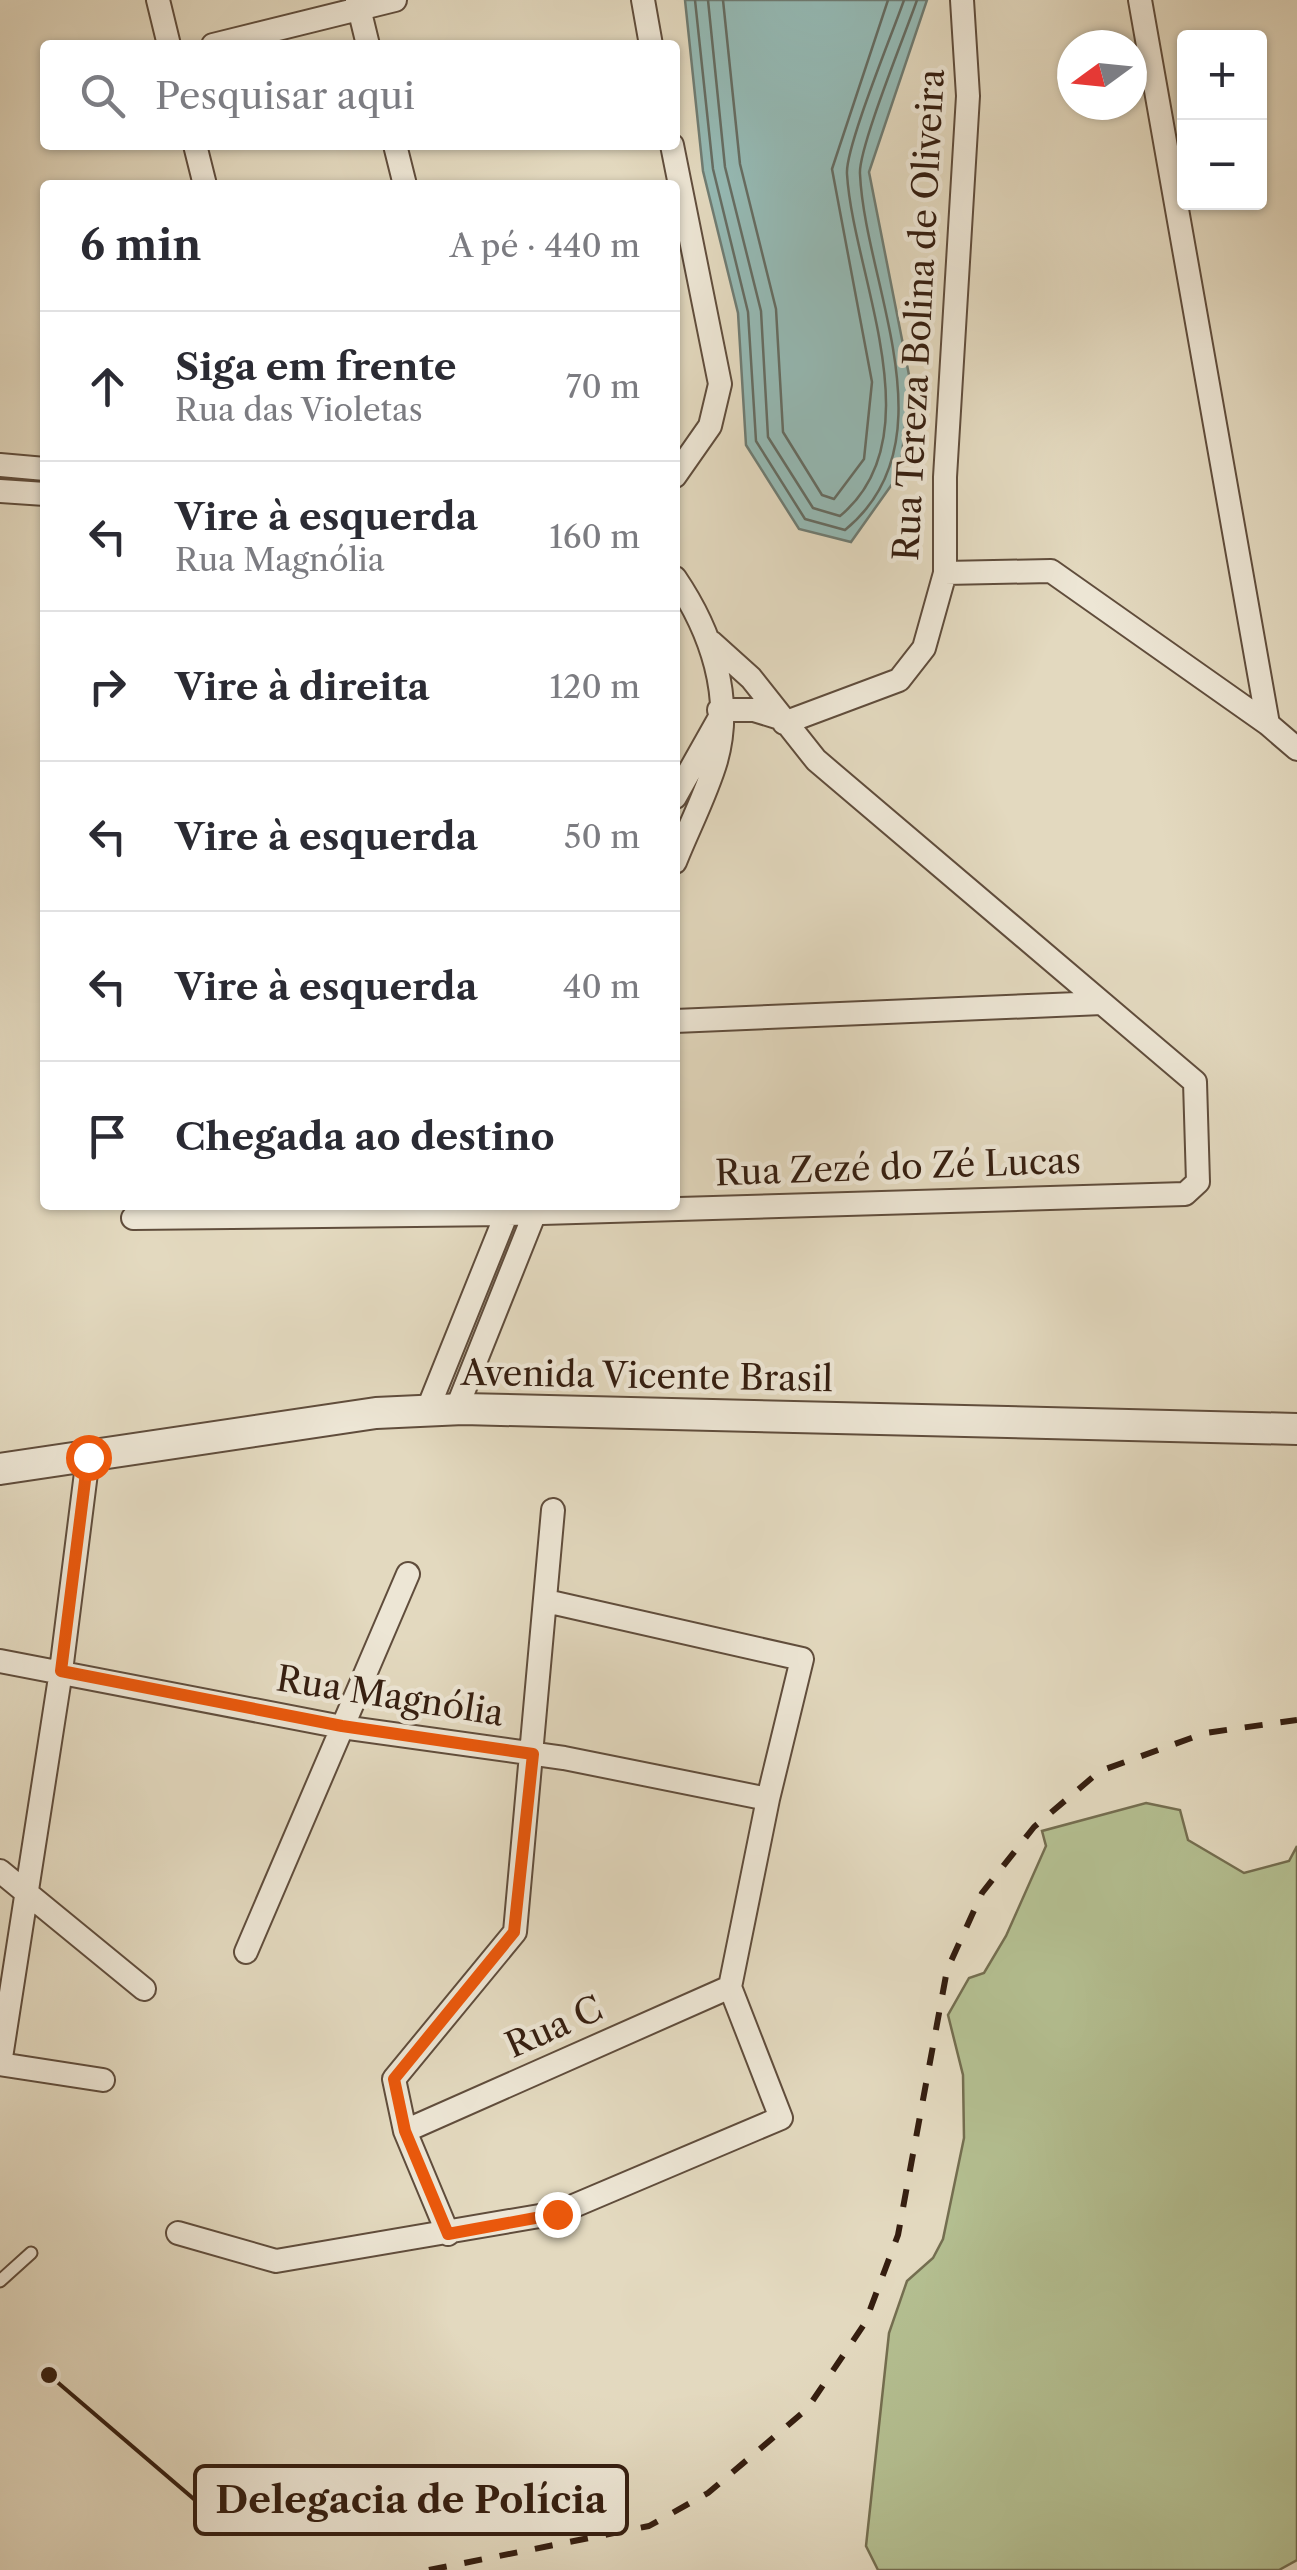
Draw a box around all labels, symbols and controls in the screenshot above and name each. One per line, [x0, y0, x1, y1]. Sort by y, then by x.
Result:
north arrow [1057, 30, 1147, 120]
map controls [1177, 30, 1267, 210]
button: + [1177, 30, 1267, 120]
search box [40, 40, 680, 150]
street label: Rua Tereza Bolina de Oliveira [884, 67, 953, 562]
icon: search [75, 68, 130, 123]
text: Pesquisar aqui [155, 72, 415, 119]
button: − [1177, 120, 1267, 210]
text: 6 min [80, 219, 201, 271]
text: A pé · 440 m [450, 226, 640, 265]
text: Siga em frente [175, 343, 456, 390]
icon: ahead [80, 359, 135, 414]
text: 70 m [566, 367, 640, 406]
text: Rua das Violetas [175, 390, 423, 429]
text: Vire à esquerda [175, 493, 478, 540]
icon: left [80, 509, 135, 564]
text: 160 m [549, 517, 640, 556]
text: Rua Magnólia [175, 540, 385, 579]
icon: right [80, 659, 135, 714]
text: Vire à direita [175, 663, 430, 710]
text: 120 m [550, 667, 640, 706]
icon: left [80, 809, 135, 864]
text: Vire à esquerda [175, 813, 478, 860]
text: 50 m [564, 817, 640, 856]
icon: left [80, 959, 135, 1014]
text: Vire à esquerda [175, 963, 478, 1010]
text: 40 m [563, 967, 640, 1006]
icon: arrive [80, 1109, 135, 1164]
text: Chegada ao destino [175, 1113, 555, 1160]
street label: Rua Zezé do Zé Lucas [714, 1139, 1082, 1194]
street label: Avenida Vicente Brasil [460, 1351, 833, 1400]
route start [66, 1435, 112, 1481]
street label: Rua Magnólia [273, 1656, 507, 1735]
street label: Rua C [499, 1986, 609, 2067]
route end [535, 2192, 581, 2238]
callout: Delegacia de Polícia [195, 2466, 627, 2534]
text: Delegacia de Polícia [215, 2476, 608, 2523]

